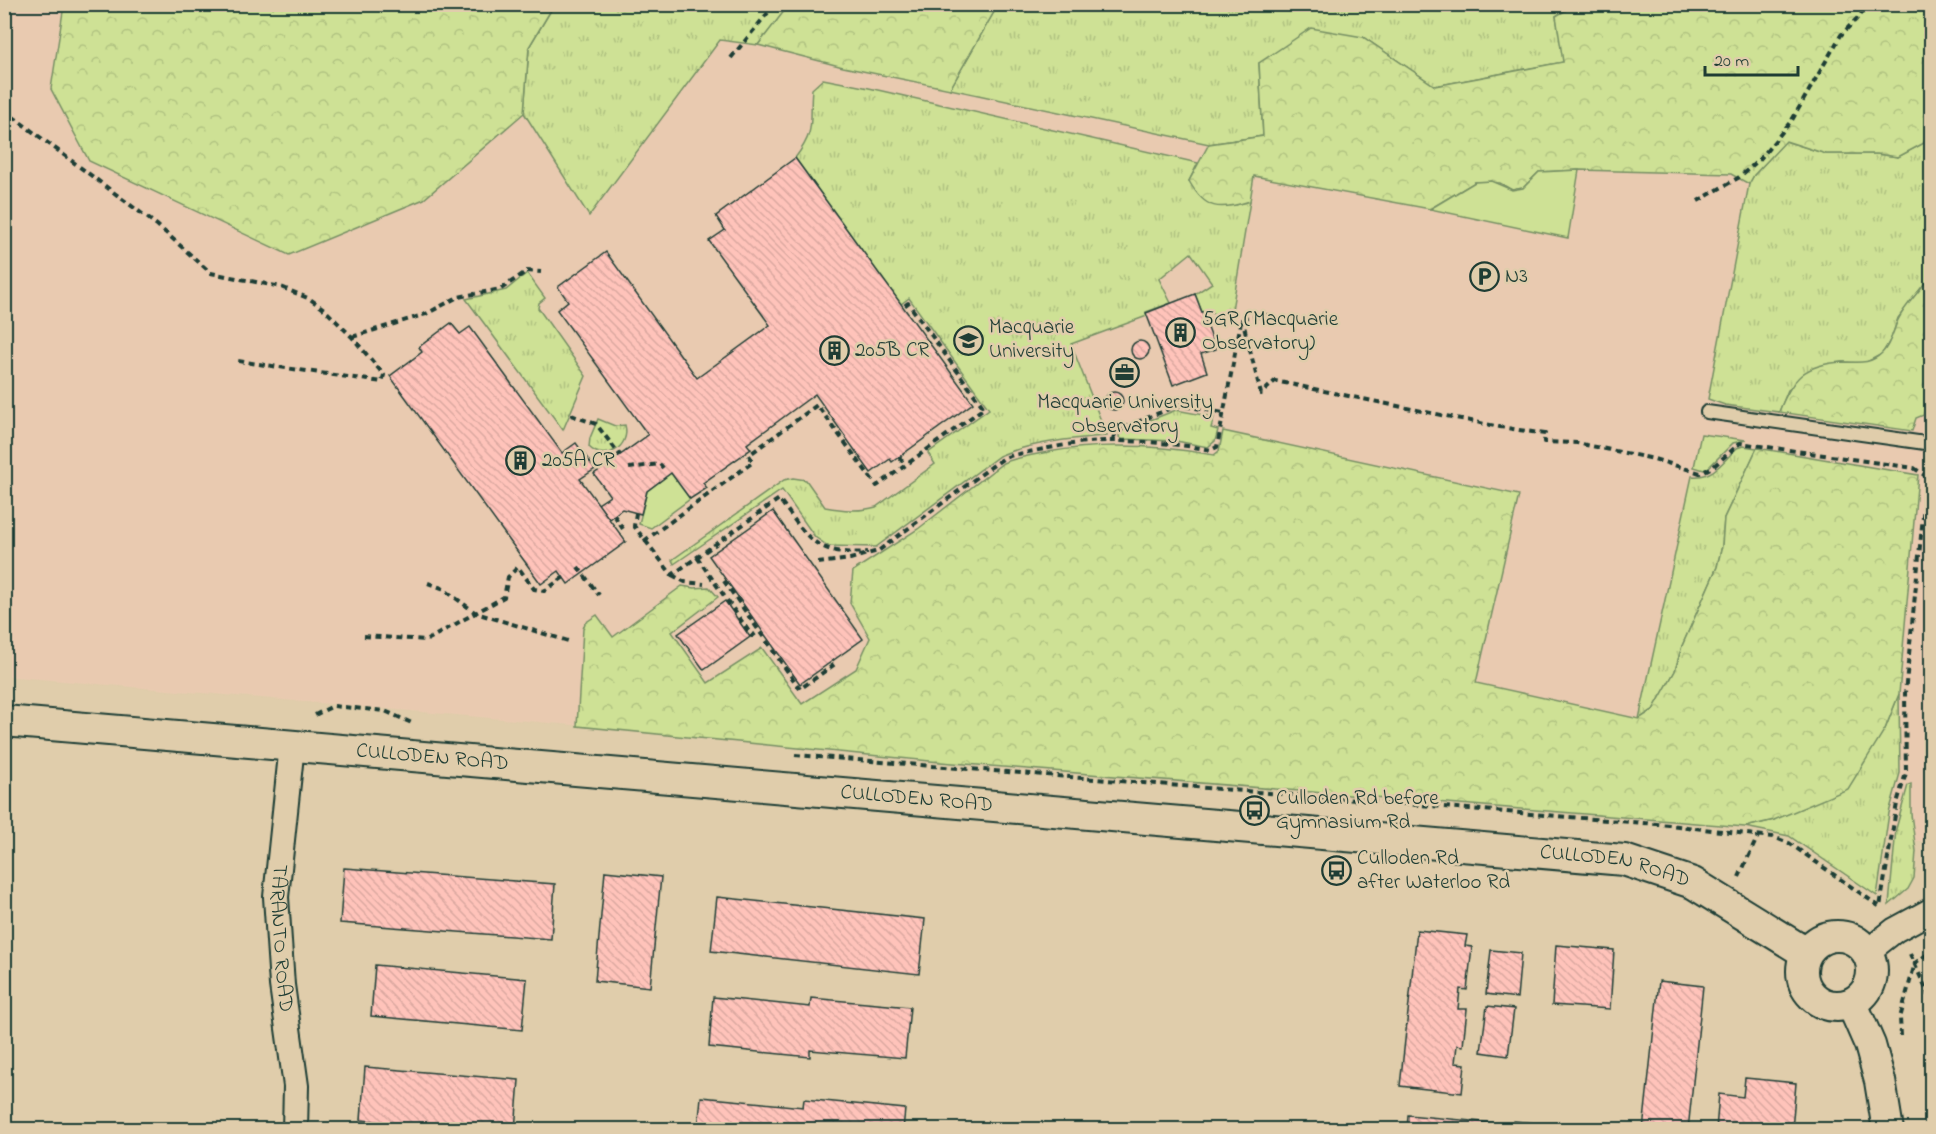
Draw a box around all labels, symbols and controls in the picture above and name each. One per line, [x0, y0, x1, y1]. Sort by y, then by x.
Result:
scale bar [1705, 39, 1798, 77]
text: 20 m [1714, 49, 1749, 75]
parking icon: N3 [1468, 261, 1500, 293]
place label: N3 [1505, 262, 1528, 292]
place label: 5GR (Macquarie Observatory) [1202, 305, 1339, 361]
place label: Macquarie University [989, 313, 1075, 369]
building icon: 5GR (Macquarie Observatory) [1165, 316, 1197, 348]
school or university icon: Macquarie University [952, 324, 984, 356]
building icon: 205B CR [818, 335, 850, 367]
place label: 205B CR [855, 336, 929, 366]
office icon: Macquarie University Observatory [1109, 356, 1141, 388]
place label: Macquarie University Observatory [1037, 388, 1213, 444]
building icon: 205A CR [505, 445, 537, 477]
place label: 205A CR [542, 446, 615, 476]
street label: CULLODEN ROAD [355, 736, 510, 779]
street label: CULLODEN ROAD [839, 778, 994, 821]
place label: Culloden Rd before Gymnasium Rd [1276, 784, 1439, 840]
bus stop icon: Culloden Rd before Gymnasium Rd [1239, 795, 1271, 827]
street label: CULLODEN ROAD [1539, 838, 1694, 896]
place label: Culloden Rd after Waterloo Rd [1357, 844, 1510, 898]
bus stop icon: Culloden Rd after Waterloo Rd [1320, 855, 1352, 887]
street label: TARANTO ROAD [261, 862, 301, 1014]

